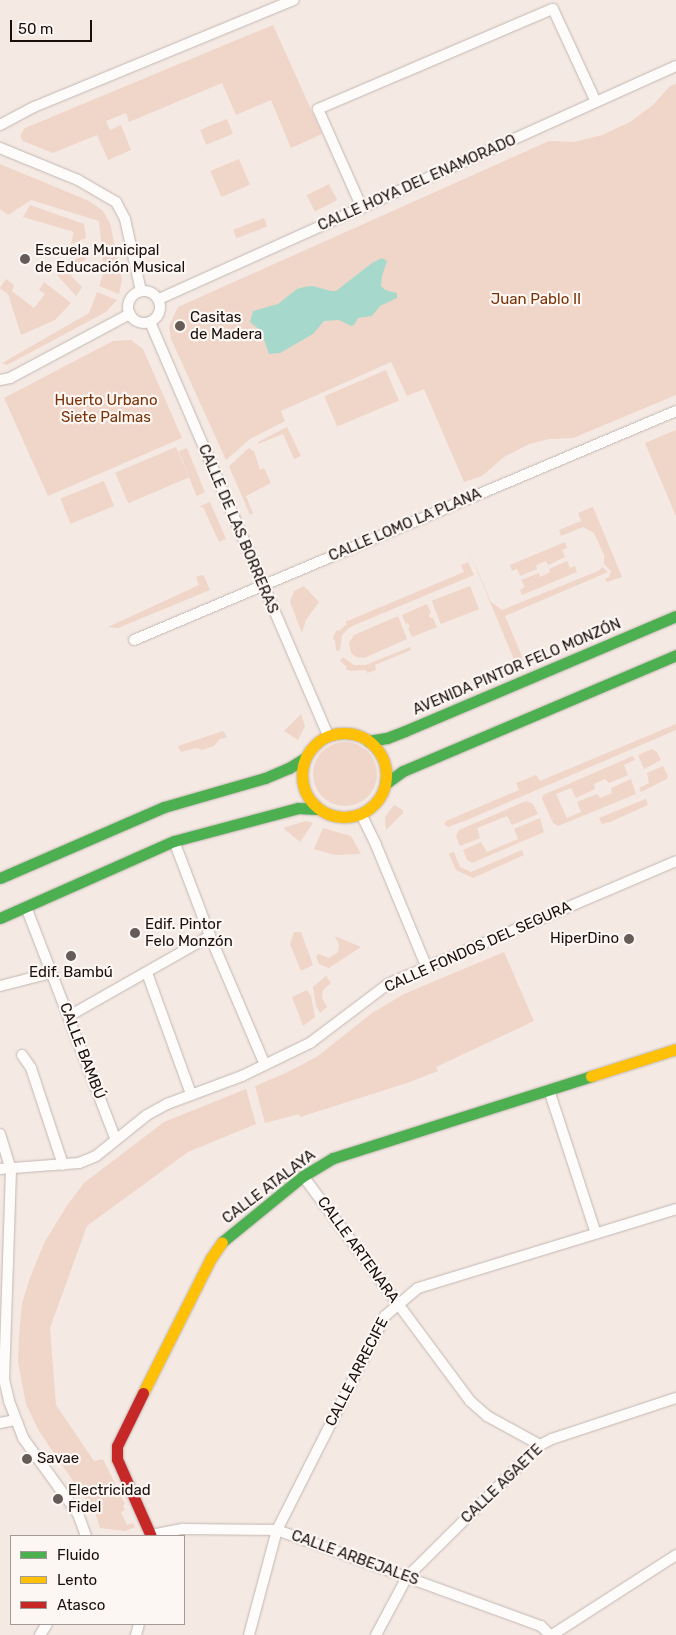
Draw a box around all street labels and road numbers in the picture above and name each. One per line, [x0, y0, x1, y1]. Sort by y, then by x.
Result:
street label: CALLE HOYA DEL ENAMORADO [315, 131, 519, 235]
street label: CALLE DE LAS BORRERAS [194, 442, 282, 616]
street label: CALLE LOMO LA PLANA [326, 485, 484, 565]
street label: AVENIDA PINTOR FELO MONZÓN [410, 615, 624, 719]
street label: CALLE FONDOS DEL SEGURA [382, 898, 574, 996]
street label: CALLE BAMBÚ [55, 1000, 109, 1102]
street label: CALLE ATALAYA [219, 1146, 319, 1228]
street label: CALLE ARTENARA [313, 1193, 403, 1307]
street label: CALLE ARRECIFE [322, 1314, 392, 1430]
street label: CALLE AGAETE [457, 1441, 547, 1527]
street label: CALLE ARBEJALES [289, 1526, 421, 1590]

